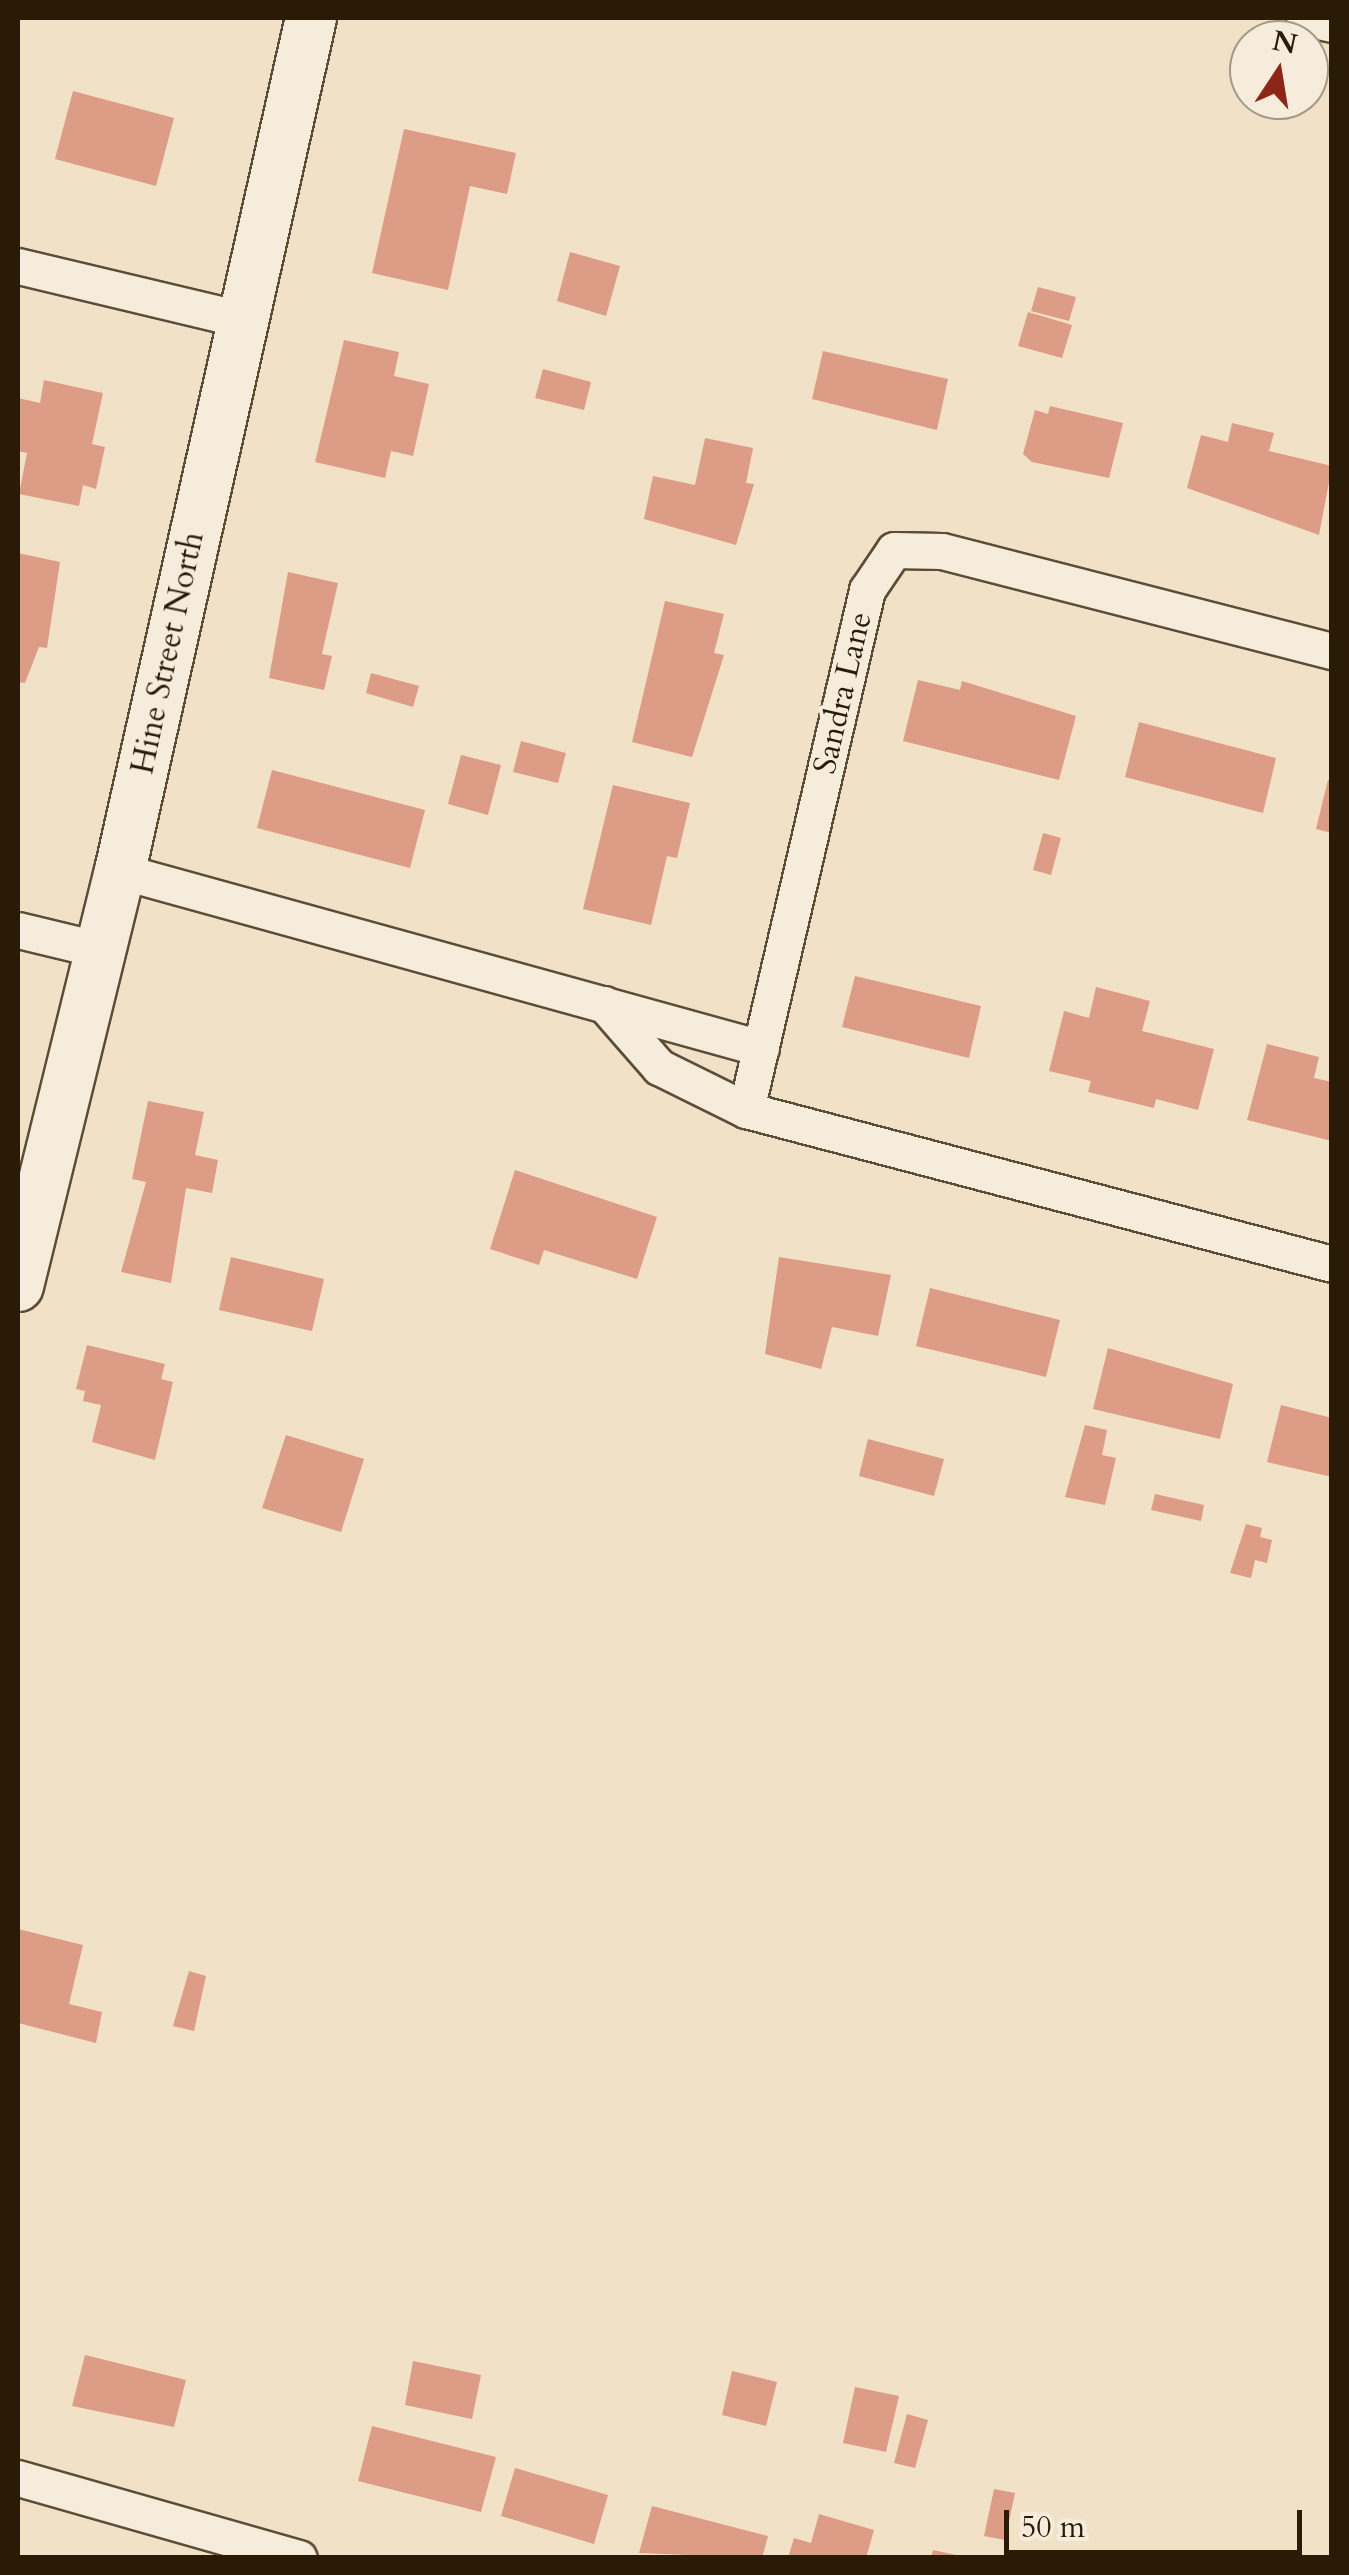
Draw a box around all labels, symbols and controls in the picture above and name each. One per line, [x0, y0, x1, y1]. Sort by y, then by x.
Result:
north arrow [1229, 20, 1329, 120]
text: N [1269, 21, 1301, 64]
street label: Hine Street North [124, 528, 212, 778]
street label: Sandra Lane [806, 608, 880, 778]
scale bar [1009, 2490, 1306, 2552]
text: 50 m [1021, 2507, 1085, 2548]

